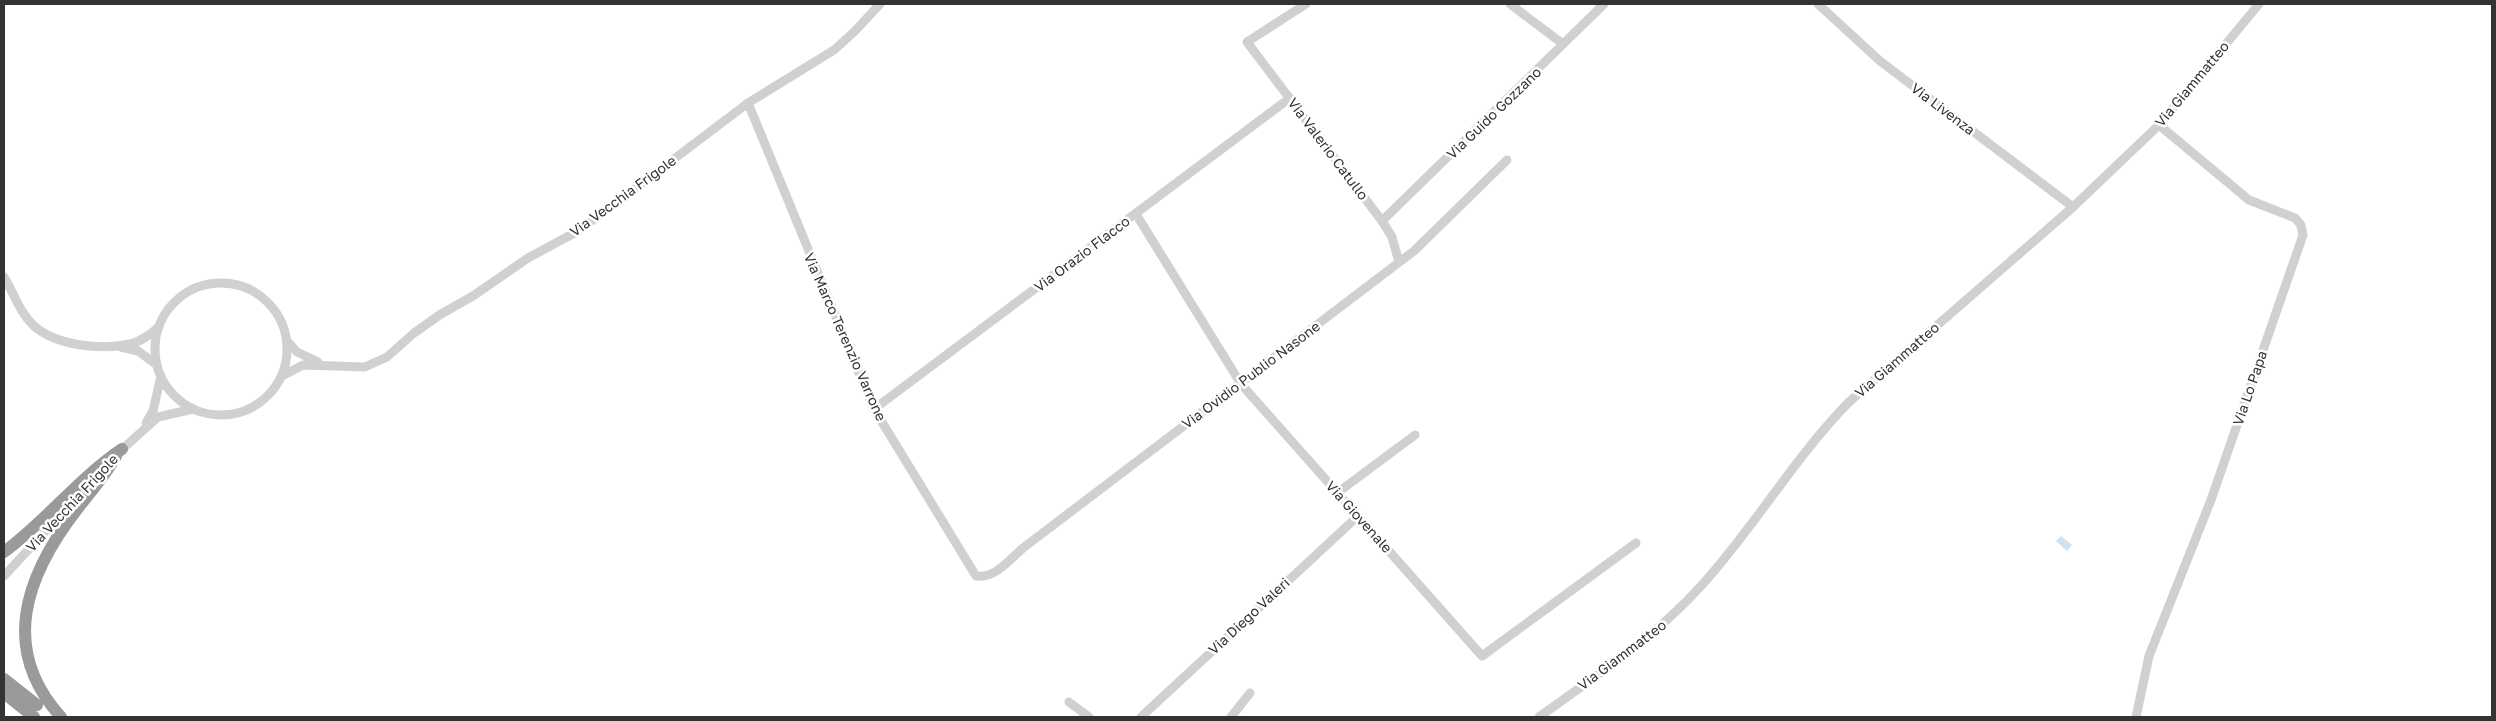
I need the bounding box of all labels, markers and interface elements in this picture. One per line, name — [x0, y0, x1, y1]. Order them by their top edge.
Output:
street label: Via Giammatteo — [2151, 38, 2232, 130]
street label: Via Guido Gozzano — [1443, 63, 1544, 162]
street label: Via Livenza — [1908, 79, 1979, 138]
street label: Via Valerio Catullo — [1285, 94, 1372, 203]
street label: Via Vecchia Frigole — [566, 151, 679, 240]
street label: Via Orazio Flacco — [1031, 212, 1133, 295]
street label: Via Marco Terenzio Varrone — [801, 250, 890, 423]
street label: Via Ovidio Publio Nasone — [1178, 317, 1323, 432]
street label: Via Giammatteo — [1851, 318, 1942, 401]
street label: Via Lo Papa — [2229, 348, 2270, 427]
street label: Via Vecchia Frigole — [22, 450, 121, 555]
street label: Via Giovenale — [1323, 477, 1396, 556]
street label: Via Diego Valeri — [1205, 574, 1293, 658]
street label: Via Giammatteo — [1574, 616, 1669, 693]

